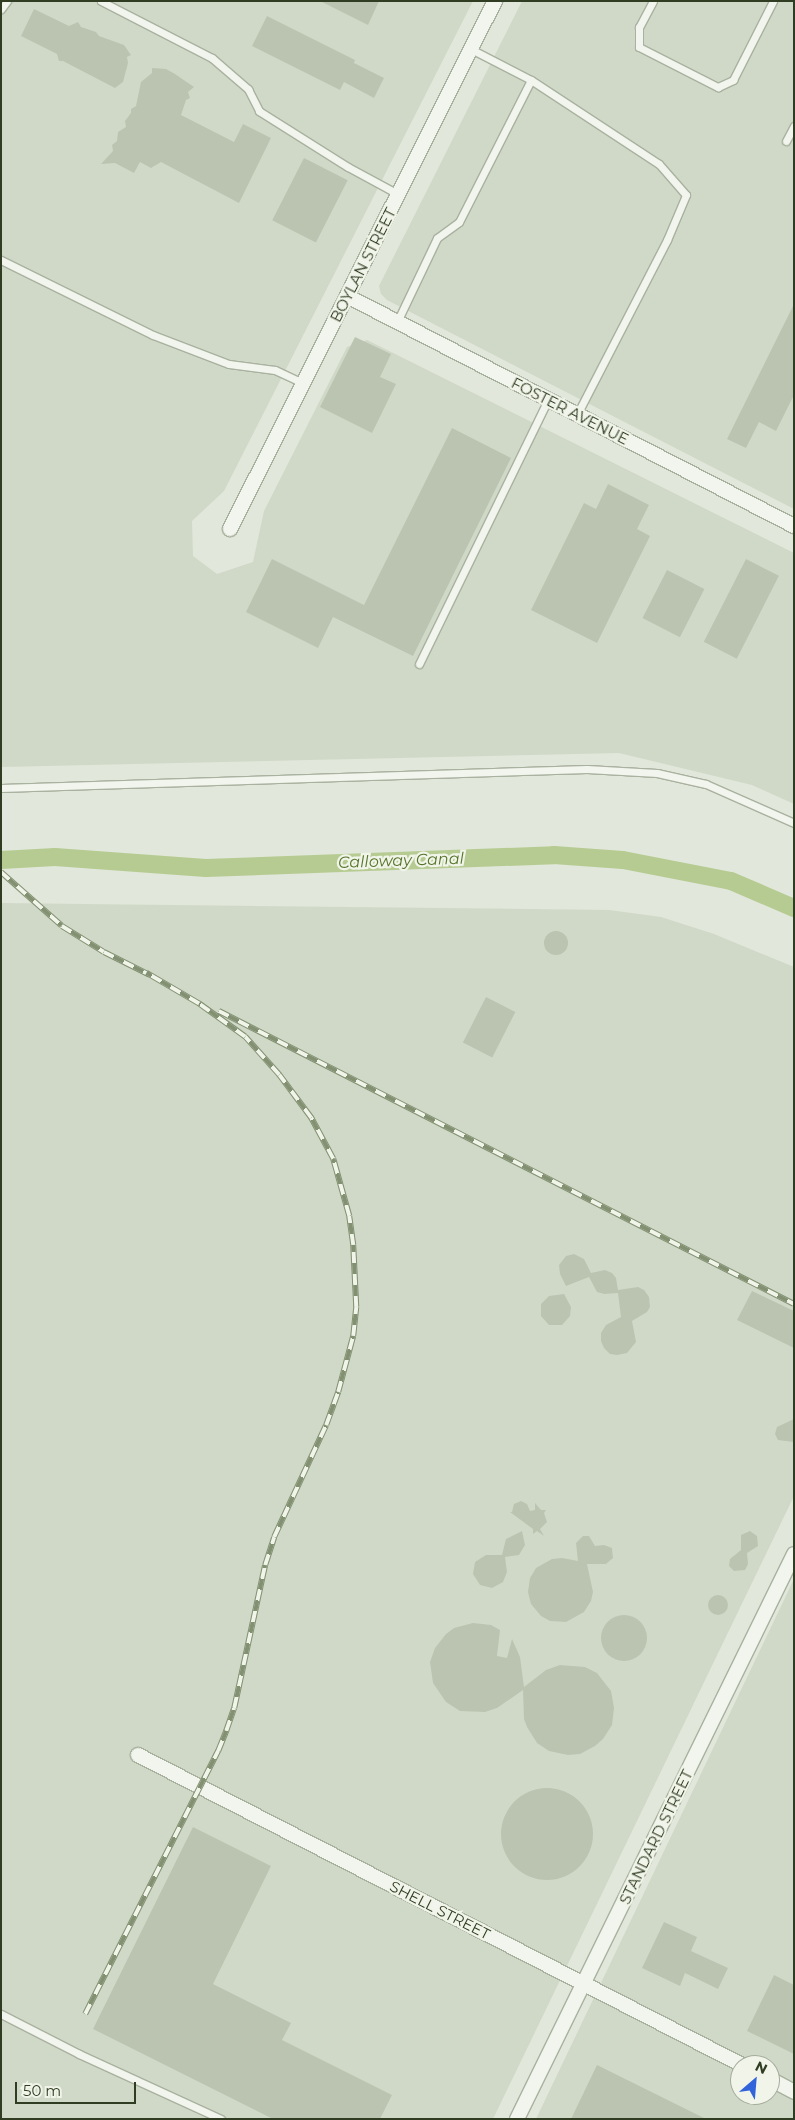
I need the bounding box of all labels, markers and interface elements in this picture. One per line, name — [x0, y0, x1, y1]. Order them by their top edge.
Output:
street label: BOYLAN STREET — [326, 205, 400, 325]
street label: FOSTER AVENUE — [508, 374, 632, 448]
water label: Calloway Canal — [338, 849, 464, 873]
street label: STANDARD STREET — [616, 1767, 696, 1907]
street label: SHELL STREET — [387, 1877, 493, 1943]
north arrow — [730, 2055, 780, 2105]
text: N — [752, 2057, 770, 2078]
scale bar — [18, 2072, 139, 2104]
text: 50 m — [23, 2081, 61, 2100]

